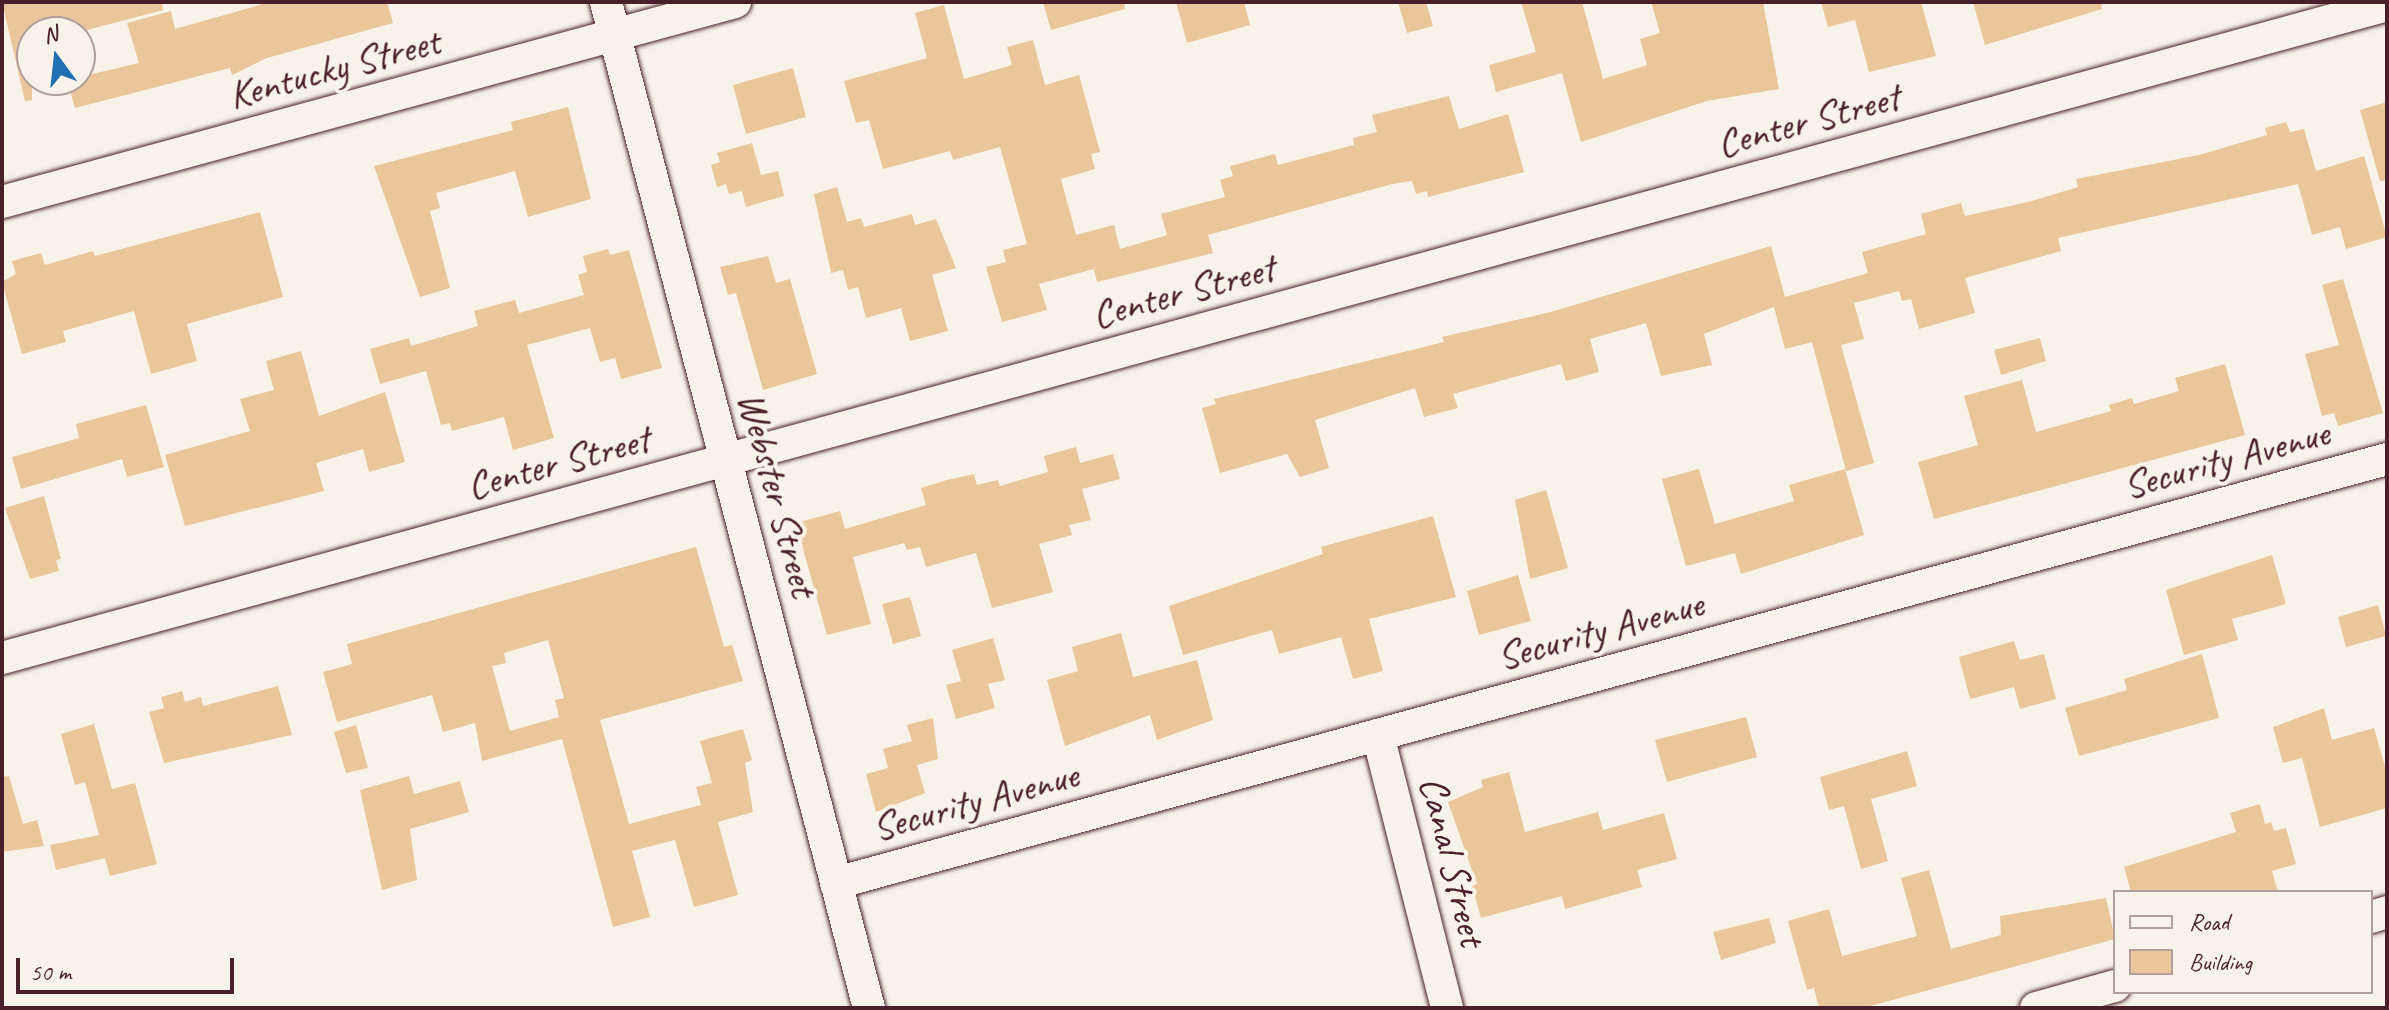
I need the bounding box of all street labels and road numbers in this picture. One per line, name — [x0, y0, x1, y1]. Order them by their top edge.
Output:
street label: Kentucky Street — [223, 17, 445, 119]
street label: Center Street — [1711, 73, 1905, 167]
street label: Center Street — [1086, 244, 1280, 338]
street label: Webster Street — [728, 386, 828, 602]
street label: Security Avenue — [2118, 409, 2334, 509]
street label: Center Street — [461, 415, 655, 509]
street label: Security Avenue — [1492, 580, 1708, 680]
street label: Security Avenue — [867, 751, 1083, 851]
street label: Canal Street — [1409, 771, 1497, 951]

